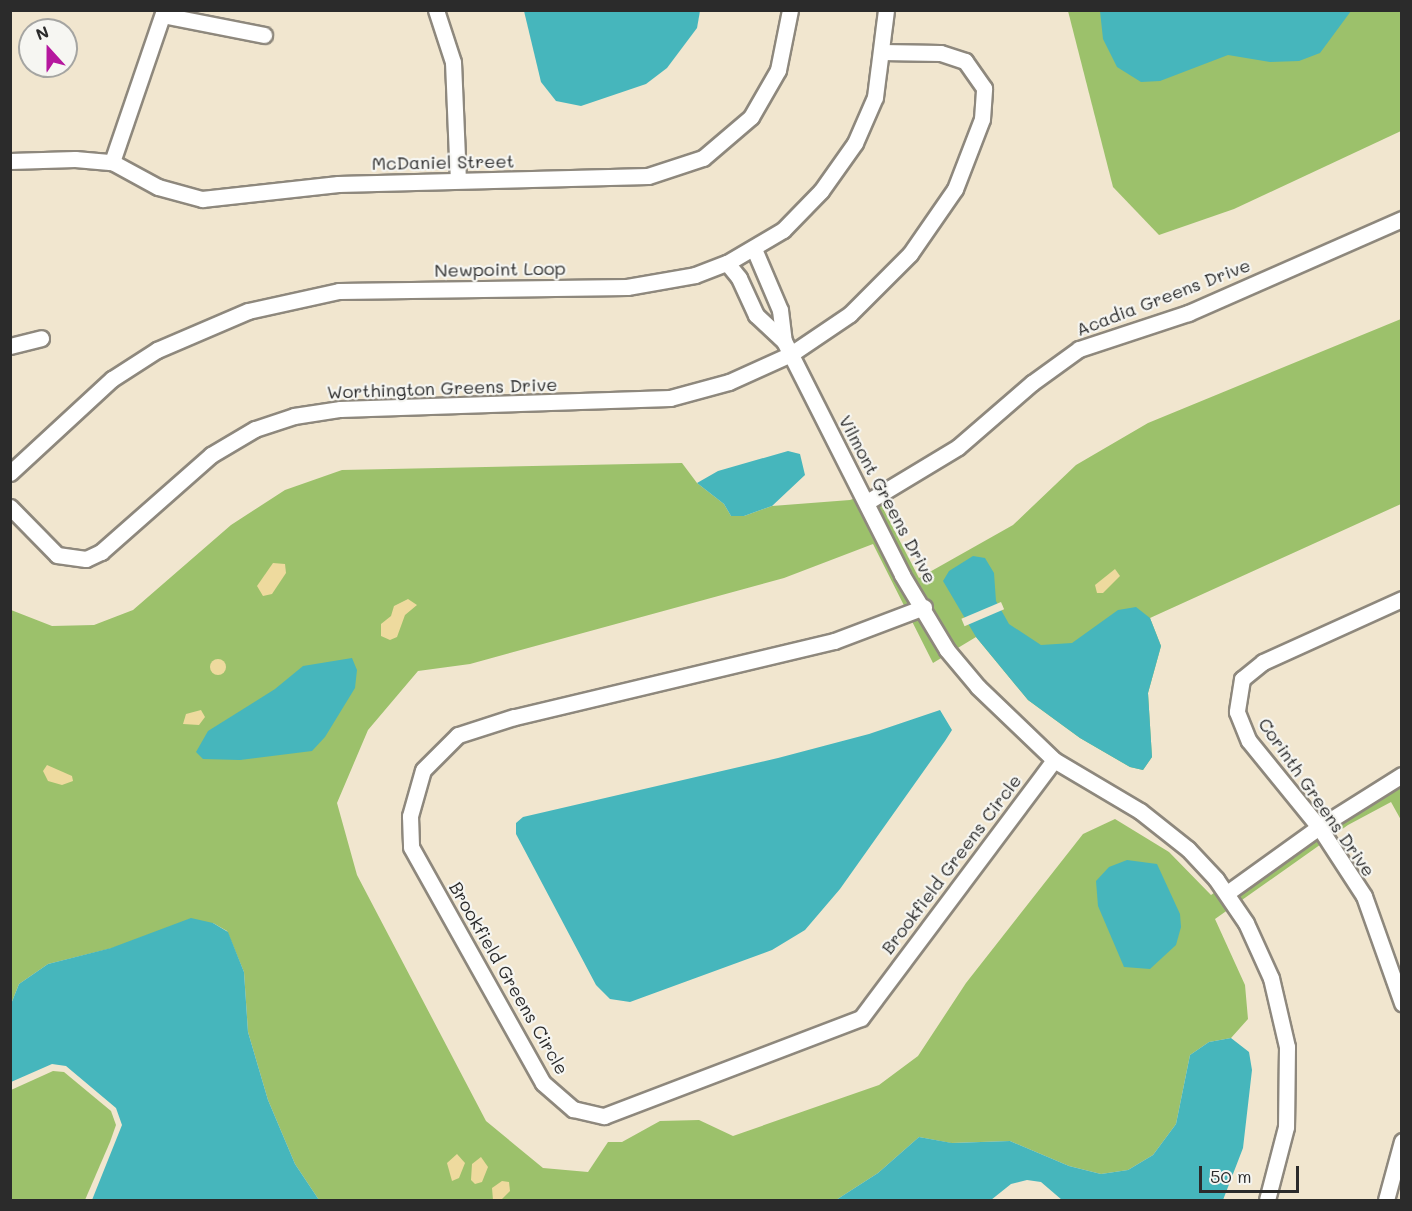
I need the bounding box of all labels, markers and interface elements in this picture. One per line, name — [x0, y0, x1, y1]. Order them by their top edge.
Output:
north arrow — [18, 18, 78, 78]
text: N — [33, 21, 52, 45]
street label: McDaniel Street — [371, 150, 515, 174]
street label: Acadia Greens Drive — [1073, 254, 1253, 340]
street label: Newpoint Loop — [434, 257, 566, 281]
street label: Worthington Greens Drive — [326, 373, 558, 403]
street label: Vilmont Greens Drive — [835, 411, 941, 587]
street label: Corinth Greens Drive — [1254, 714, 1380, 880]
street label: Brookfield Greens Circle — [876, 770, 1026, 958]
street label: Brookfield Greens Circle — [445, 878, 573, 1078]
scale bar — [1202, 1154, 1302, 1192]
text: 50 m — [1210, 1164, 1252, 1188]

